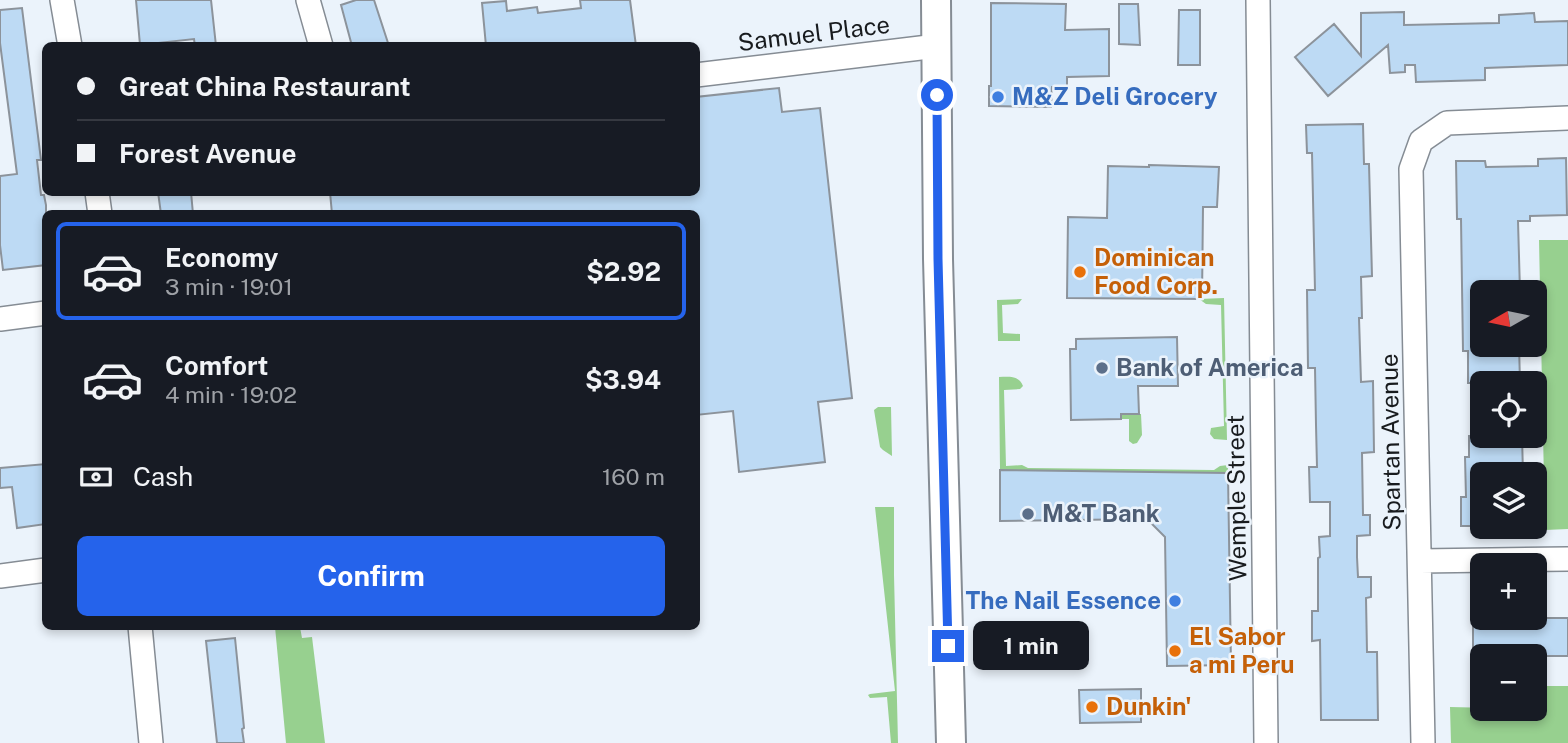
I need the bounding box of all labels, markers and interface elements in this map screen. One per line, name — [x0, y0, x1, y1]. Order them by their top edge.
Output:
street label: Samuel Place — [736, 10, 891, 56]
text: Great China Restaurant — [119, 71, 410, 102]
route start — [921, 79, 953, 111]
place label: M&Z Deli Grocery — [1012, 82, 1218, 110]
marker: M&Z Deli Grocery — [990, 89, 1006, 105]
text: Forest Avenue — [119, 138, 296, 169]
icon: car — [81, 240, 144, 303]
text: Economy — [165, 242, 278, 273]
place label: Dominican Food Corp. — [1094, 243, 1218, 299]
text: $2.92 — [586, 256, 661, 287]
marker: Dominican Food Corp. — [1072, 264, 1088, 280]
text: 3 min · 19:01 — [165, 273, 293, 300]
north arrow — [1470, 280, 1547, 357]
map controls — [1470, 280, 1547, 721]
icon: car — [81, 348, 144, 411]
text: Comfort — [165, 350, 268, 381]
place label: Bank of America — [1116, 353, 1304, 381]
street label: Spartan Avenue — [1374, 353, 1406, 531]
marker: Bank of America — [1094, 360, 1110, 376]
text: $3.94 — [585, 364, 661, 395]
button: locate — [1470, 371, 1547, 448]
text: 4 min · 19:02 — [165, 381, 297, 408]
street label: Wemple Street — [1221, 415, 1251, 581]
icon: cash — [77, 458, 115, 496]
text: Cash — [133, 461, 193, 492]
button: layers — [1470, 462, 1547, 539]
text: 160 m — [602, 463, 665, 490]
place label: M&T Bank — [1042, 499, 1160, 527]
marker: M&T Bank — [1020, 506, 1036, 522]
button: Confirm — [77, 536, 665, 616]
button: + — [1470, 553, 1547, 630]
place label: The Nail Essence — [965, 586, 1161, 614]
marker: The Nail Essence — [1167, 593, 1183, 609]
callout: 1 min — [972, 622, 1088, 670]
place label: El Sabor a mi Peru — [1189, 622, 1295, 678]
route end — [932, 630, 964, 662]
text: 1 min — [1003, 632, 1059, 659]
marker: El Sabor a mi Peru — [1167, 643, 1183, 659]
button: − — [1470, 644, 1547, 721]
place label: Dunkin' — [1106, 692, 1192, 720]
marker: Dunkin' — [1084, 699, 1100, 715]

